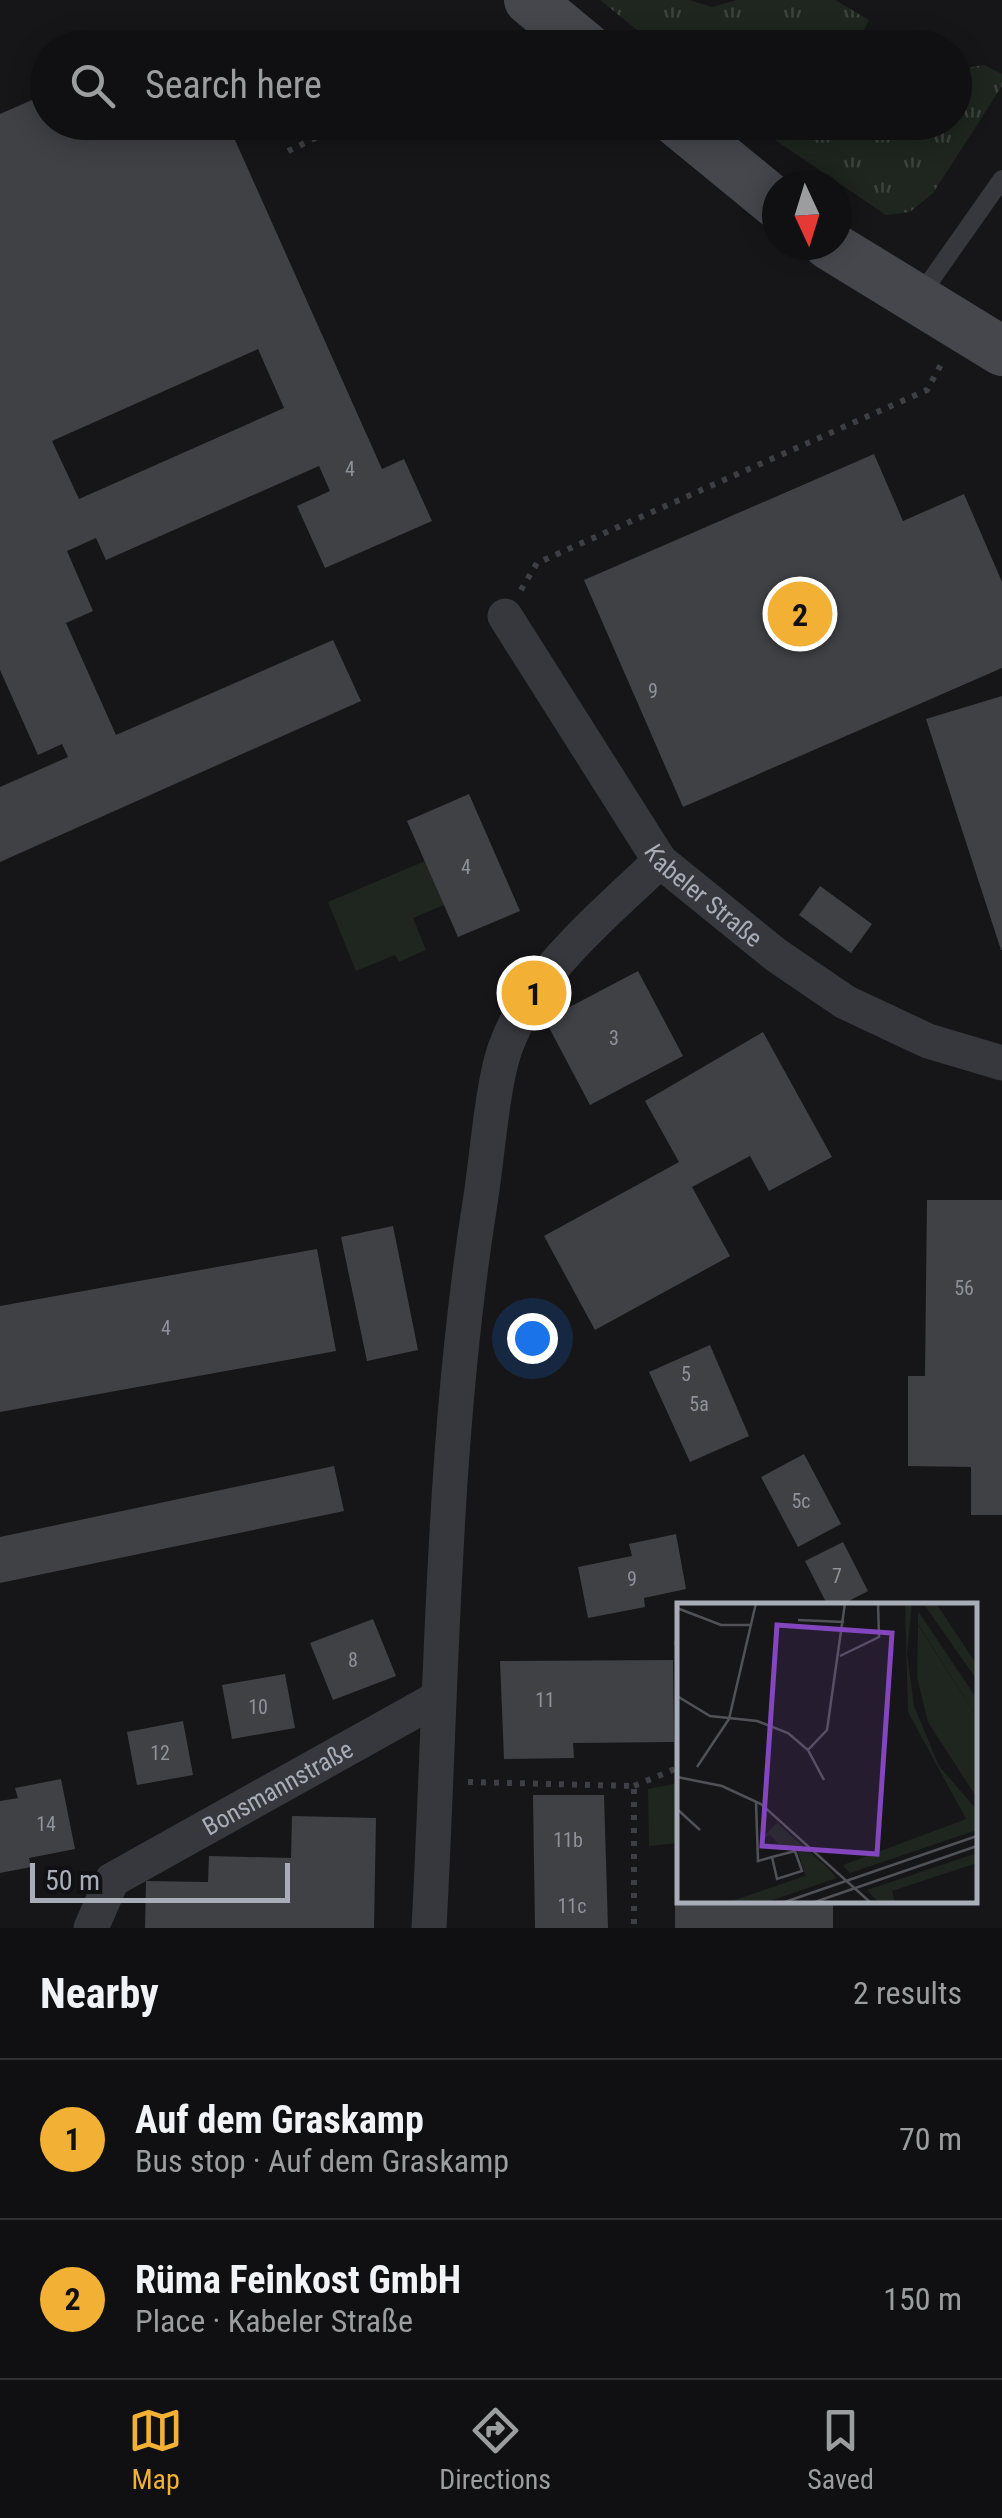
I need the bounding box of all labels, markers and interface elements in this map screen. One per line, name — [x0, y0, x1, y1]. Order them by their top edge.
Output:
search box — [30, 30, 972, 140]
icon: search — [65, 58, 120, 113]
text: Search here — [145, 63, 322, 107]
north arrow — [762, 170, 852, 260]
house number: 4 — [345, 457, 355, 481]
pin: 2 — [768, 576, 832, 652]
house number: 9 — [648, 679, 658, 703]
street label: Kabeler Straße — [638, 839, 768, 953]
house number: 4 — [461, 855, 471, 879]
pin: 1 — [502, 956, 566, 1030]
house number: 3 — [609, 1026, 619, 1050]
house number: 56 — [954, 1276, 974, 1300]
your location — [507, 1313, 558, 1364]
house number: 4 — [161, 1316, 171, 1340]
house number: 5 — [681, 1362, 691, 1386]
house number: 5a — [689, 1392, 709, 1416]
house number: 5c — [791, 1489, 811, 1513]
house number: 7 — [832, 1564, 842, 1588]
house number: 9 — [627, 1567, 637, 1591]
inset map — [677, 1603, 977, 1903]
house number: 8 — [348, 1648, 358, 1672]
house number: 11 — [535, 1688, 555, 1712]
house number: 10 — [248, 1695, 268, 1719]
street label: Bonsmannstraße — [197, 1734, 358, 1841]
house number: 12 — [150, 1741, 170, 1765]
house number: 14 — [36, 1812, 56, 1836]
house number: 11b — [553, 1828, 583, 1852]
scale bar — [30, 1858, 290, 1902]
text: 50 m — [45, 1864, 100, 1897]
house number: 11c — [558, 1894, 586, 1918]
text: Nearby — [40, 1969, 159, 2018]
text: 2 results — [853, 1974, 962, 2012]
text: Auf dem Graskamp — [135, 2098, 424, 2142]
text: 1 — [64, 2120, 81, 2158]
text: 70 m — [899, 2120, 962, 2158]
text: Bus stop · Auf dem Graskamp — [135, 2142, 509, 2180]
text: Rüma Feinkost GmbH — [135, 2258, 461, 2302]
text: 2 — [64, 2280, 81, 2318]
text: 150 m — [883, 2280, 962, 2318]
text: Place · Kabeler Straße — [135, 2302, 413, 2340]
tab: Map — [128, 2403, 183, 2496]
tab: Directions — [439, 2403, 551, 2496]
tab: Saved — [807, 2403, 874, 2496]

